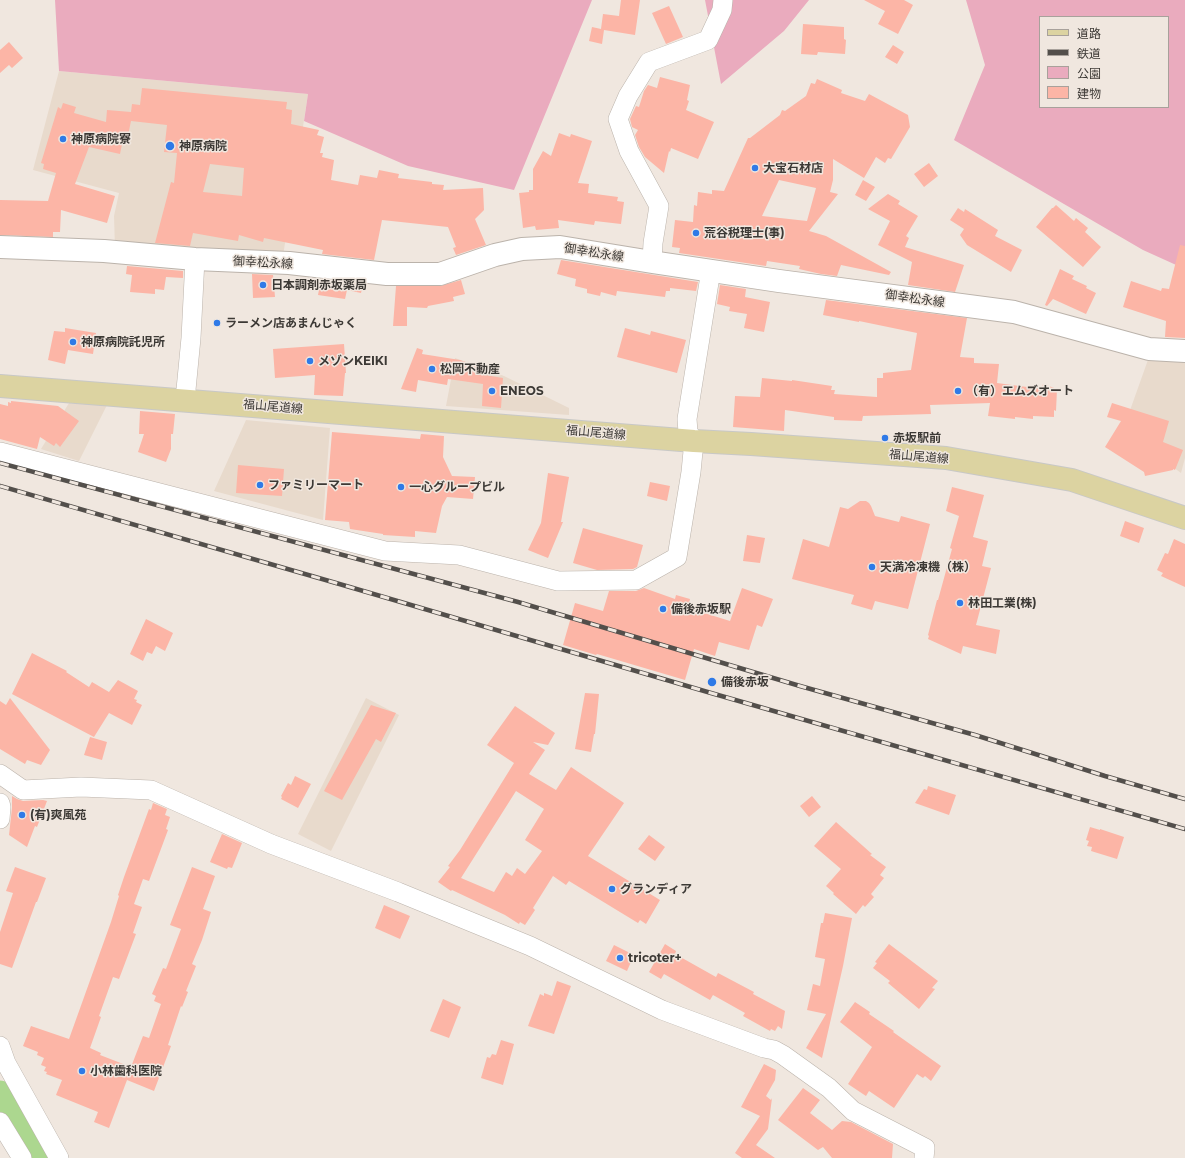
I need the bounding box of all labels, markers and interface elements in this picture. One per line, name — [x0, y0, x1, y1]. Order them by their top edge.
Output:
legend — [1039, 16, 1169, 108]
text: 道路 — [1077, 26, 1101, 41]
text: 鉄道 — [1077, 46, 1101, 61]
text: 公園 — [1077, 66, 1101, 81]
text: 建物 — [1077, 86, 1101, 101]
place label: 神原病院寮 — [71, 132, 131, 146]
marker: 神原病院寮 — [58, 134, 68, 144]
place label: 神原病院 — [179, 139, 227, 153]
marker: 神原病院 — [164, 140, 176, 152]
place label: 大宝石材店 — [763, 161, 823, 175]
marker: 大宝石材店 — [750, 163, 760, 173]
place label: 荒谷税理士(事) — [704, 226, 785, 240]
marker: 荒谷税理士(事) — [691, 228, 701, 238]
street label: 御幸松永線 — [563, 241, 625, 265]
street label: 御幸松永線 — [233, 254, 293, 272]
place label: 日本調剤赤坂薬局 — [271, 278, 367, 292]
marker: 日本調剤赤坂薬局 — [258, 280, 268, 290]
street label: 御幸松永線 — [884, 288, 946, 310]
place label: ラーメン店あまんじゃく — [225, 316, 357, 330]
marker: ラーメン店あまんじゃく — [212, 318, 222, 328]
place label: 神原病院託児所 — [81, 335, 165, 349]
marker: 神原病院託児所 — [68, 337, 78, 347]
place label: メゾンKEIKI — [318, 354, 388, 368]
marker: メゾンKEIKI — [305, 356, 315, 366]
place label: 松岡不動産 — [440, 362, 500, 376]
marker: 松岡不動産 — [427, 364, 437, 374]
place label: ENEOS — [500, 384, 544, 398]
place label: （有）エムズオート — [966, 384, 1074, 398]
marker: ENEOS — [487, 386, 497, 396]
marker: （有）エムズオート — [953, 386, 963, 396]
street label: 福山尾道線 — [242, 397, 304, 417]
street label: 福山尾道線 — [565, 423, 627, 443]
place label: 赤坂駅前 — [893, 431, 941, 445]
marker: 赤坂駅前 — [880, 433, 890, 443]
street label: 福山尾道線 — [888, 447, 950, 467]
place label: ファミリーマート — [268, 478, 364, 492]
marker: ファミリーマート — [255, 480, 265, 490]
place label: 一心グループビル — [409, 480, 505, 494]
marker: 一心グループビル — [396, 482, 406, 492]
place label: 天満冷凍機（株） — [880, 560, 976, 574]
marker: 天満冷凍機（株） — [867, 562, 877, 572]
place label: 林田工業(株) — [968, 596, 1037, 610]
marker: 林田工業(株) — [955, 598, 965, 608]
place label: 備後赤坂駅 — [671, 602, 731, 616]
marker: 備後赤坂駅 — [658, 604, 668, 614]
place label: 備後赤坂 — [721, 675, 769, 689]
marker: 備後赤坂 — [706, 676, 718, 688]
place label: (有)爽風苑 — [30, 808, 87, 822]
marker: (有)爽風苑 — [17, 810, 27, 820]
place label: グランディア — [620, 882, 692, 896]
marker: グランディア — [607, 884, 617, 894]
place label: tricoter+ — [628, 951, 682, 965]
marker: tricoter+ — [615, 953, 625, 963]
place label: 小林歯科医院 — [90, 1064, 162, 1078]
marker: 小林歯科医院 — [77, 1066, 87, 1076]

